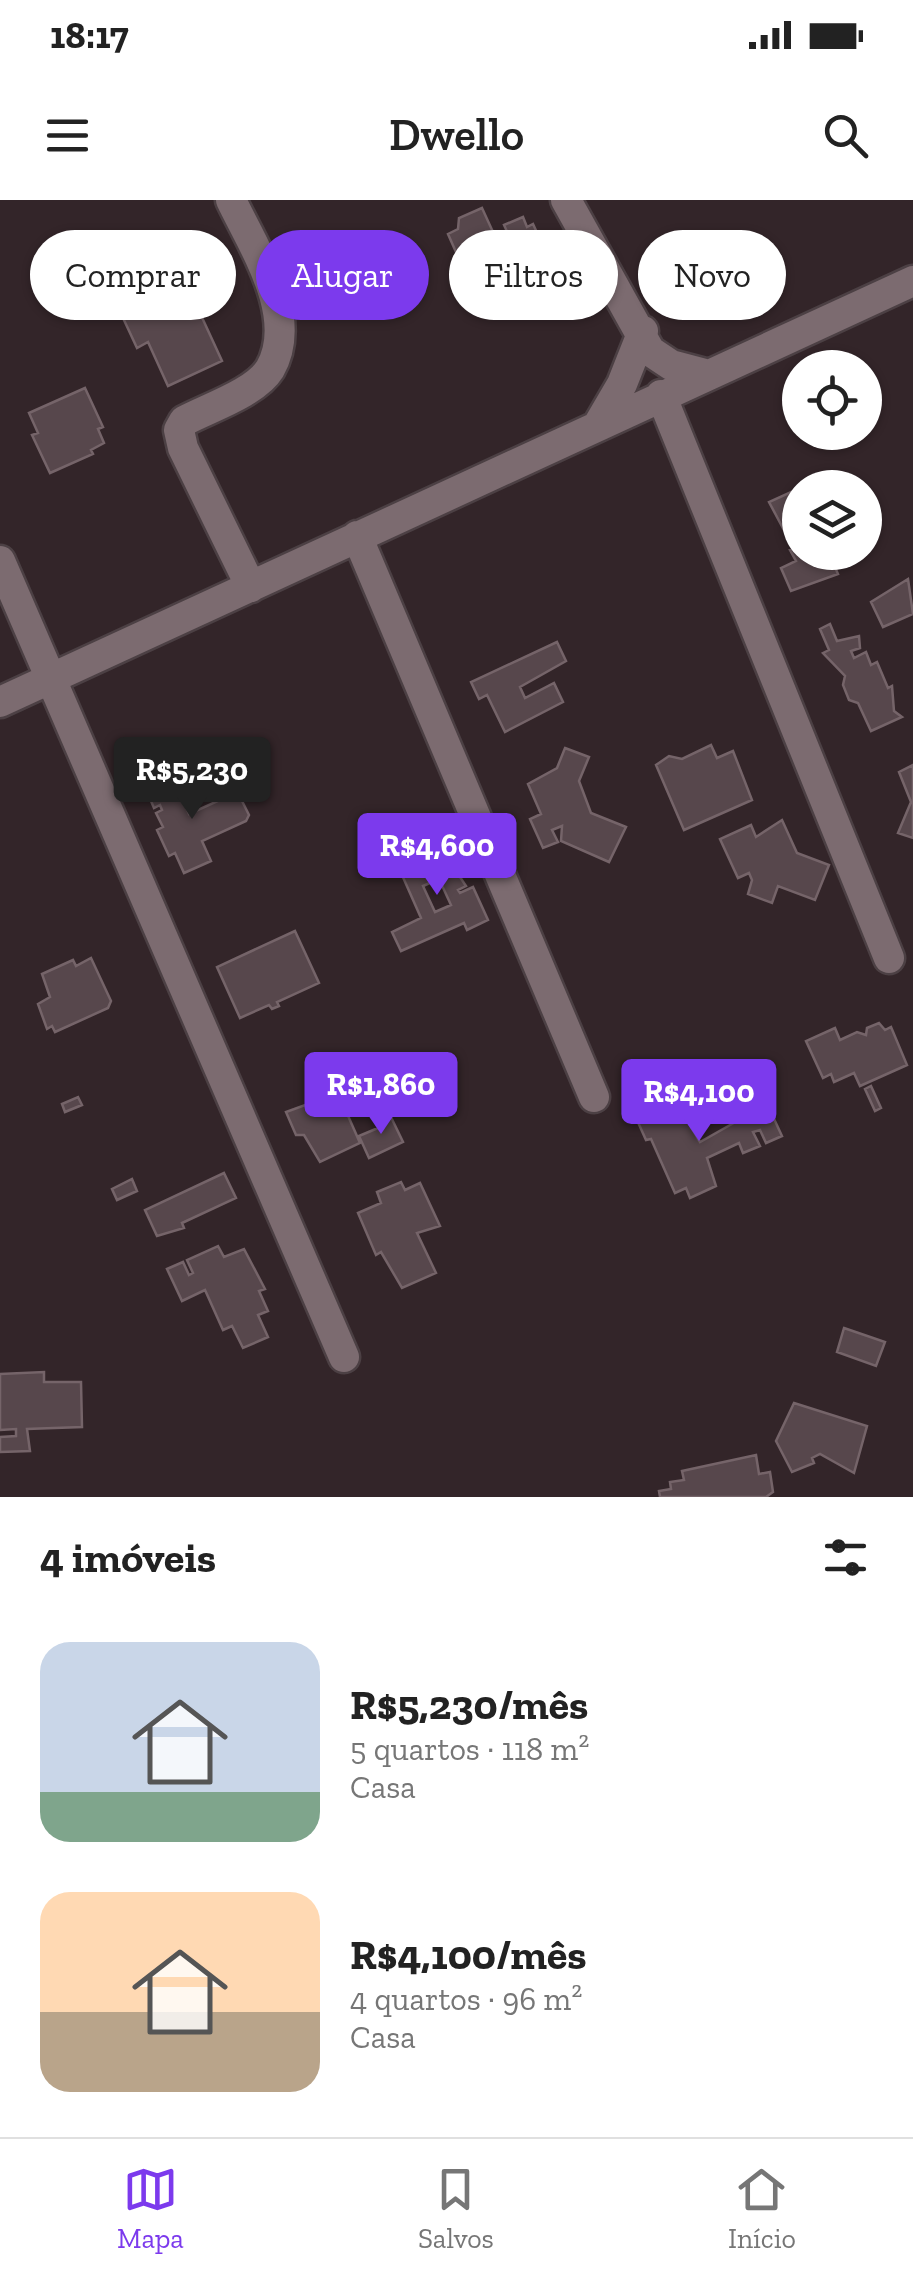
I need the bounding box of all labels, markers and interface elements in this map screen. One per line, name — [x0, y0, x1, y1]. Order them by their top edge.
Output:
text: 18:17 — [50, 12, 129, 58]
icon: menu — [40, 108, 95, 163]
text: Dwello — [389, 108, 524, 162]
icon: search — [818, 108, 873, 163]
chip: Comprar — [30, 230, 236, 320]
chip: Alugar — [256, 230, 429, 320]
chip: Filtros — [449, 230, 618, 320]
chip: Novo — [638, 230, 786, 320]
map controls — [782, 350, 882, 570]
button: locate — [782, 350, 882, 450]
button: layers — [782, 470, 882, 570]
pin: R$5,230 — [100, 737, 284, 822]
text: R$5,230 — [136, 750, 248, 788]
pin: R$4,600 — [345, 813, 529, 898]
text: R$4,600 — [379, 826, 495, 864]
pin: R$1,860 — [289, 1052, 473, 1137]
pin: R$4,100 — [607, 1059, 791, 1144]
text: R$1,860 — [327, 1065, 436, 1103]
text: R$4,100 — [643, 1072, 755, 1110]
icon: filters — [818, 1530, 873, 1585]
text: 4 imóveis — [40, 1532, 216, 1583]
text: R$5,230/mês — [350, 1679, 588, 1730]
icon: home — [120, 1682, 240, 1802]
text: 5 quartos · 118 m² — [350, 1730, 589, 1768]
text: Casa — [350, 1768, 416, 1806]
text: R$4,100/mês — [350, 1929, 587, 1980]
icon: home — [120, 1932, 240, 2052]
text: 4 quartos · 96 m² — [350, 1980, 582, 2018]
text: Casa — [350, 2018, 416, 2056]
tab: Mapa — [117, 2162, 184, 2255]
tab: Salvos — [418, 2162, 494, 2255]
tab: Início — [728, 2162, 796, 2255]

